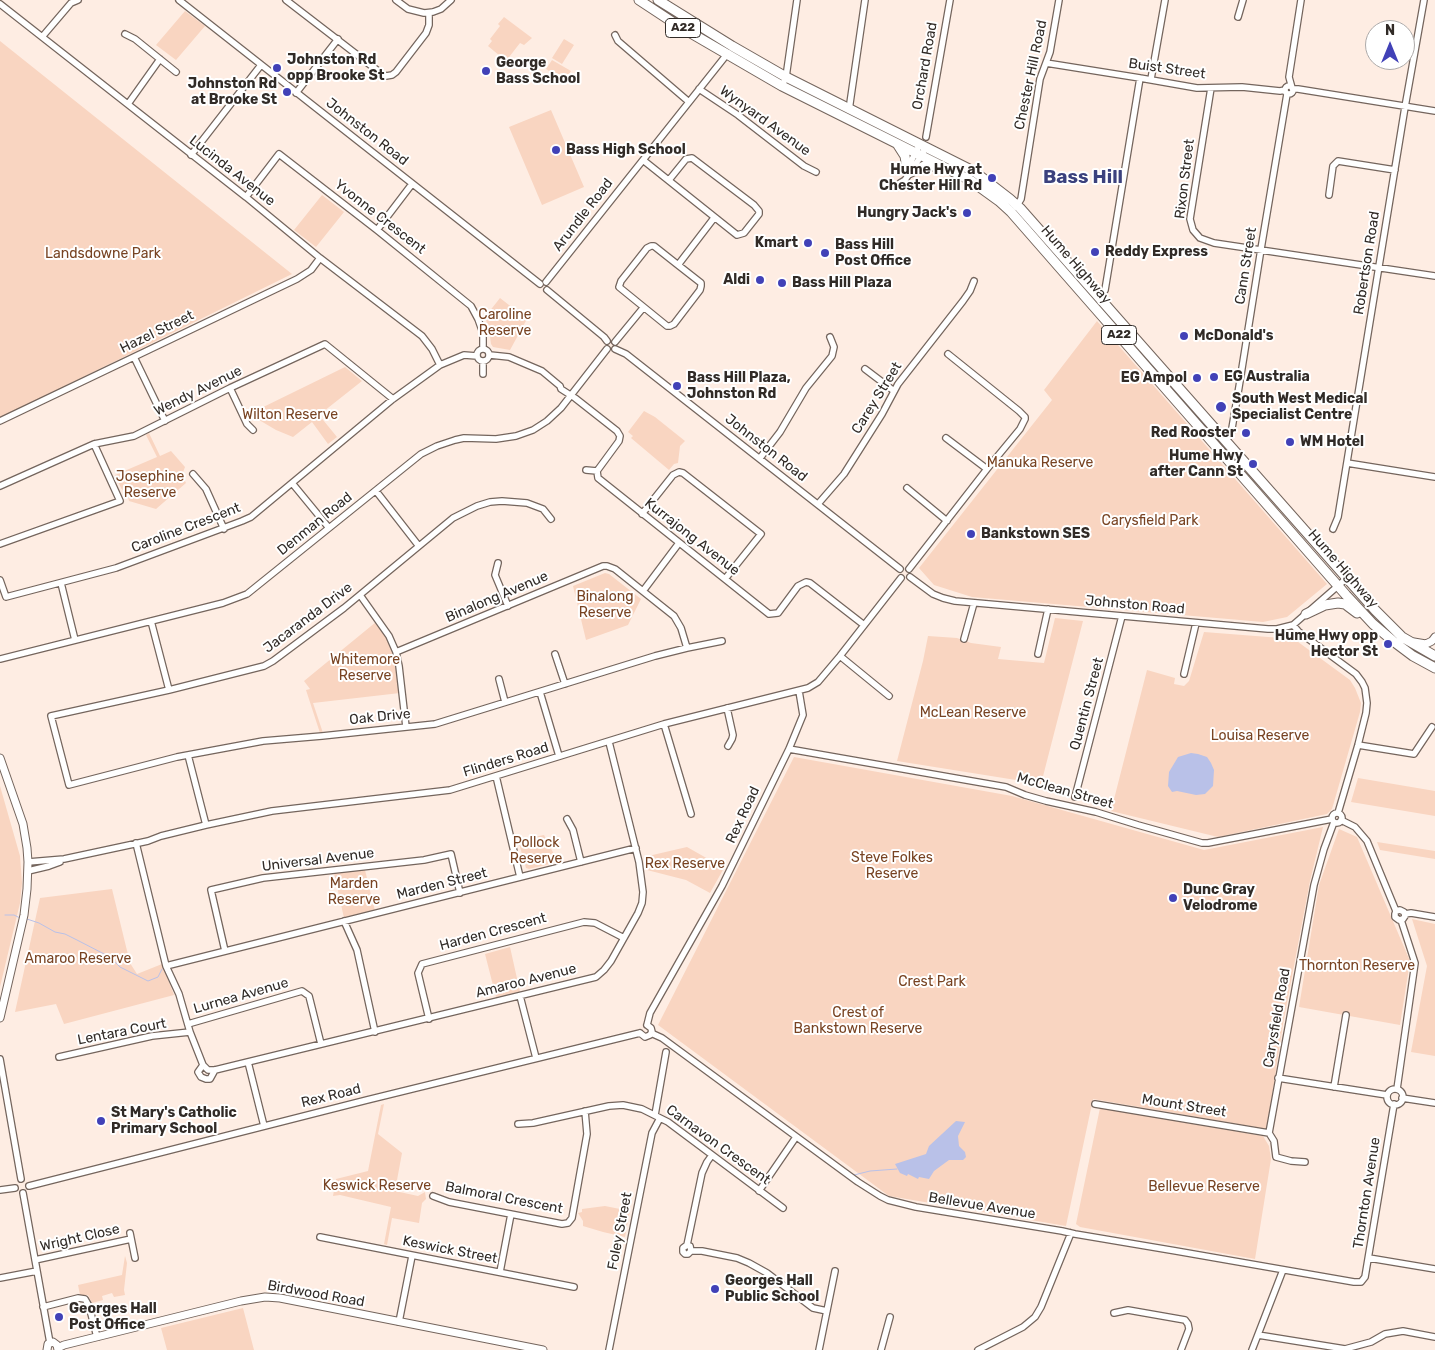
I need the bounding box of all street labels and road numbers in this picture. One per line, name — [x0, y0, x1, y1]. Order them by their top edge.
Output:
road number: A22 — [666, 18, 700, 38]
street label: Chester Hill Road — [1011, 19, 1051, 131]
street label: Orchard Road — [909, 21, 941, 111]
street label: Buist Street — [1127, 55, 1207, 83]
street label: Wynyard Avenue — [716, 82, 814, 160]
street label: Johnston Road — [323, 95, 411, 169]
street label: Lucinda Avenue — [186, 132, 278, 210]
street label: Rixon Street — [1172, 138, 1198, 220]
street label: Arundle Road — [549, 175, 617, 255]
street label: Yvonne Crescent — [331, 176, 429, 258]
street label: Robertson Road — [1351, 210, 1383, 316]
street label: Hume Highway — [1037, 222, 1115, 308]
street label: Cann Street — [1232, 226, 1260, 306]
street label: Hazel Street — [117, 307, 197, 357]
road number: A22 — [1102, 326, 1136, 344]
street label: Carey Street — [848, 359, 906, 437]
street label: Wendy Avenue — [151, 362, 245, 420]
street label: Johnston Road — [722, 411, 810, 485]
street label: Denman Road — [274, 489, 356, 559]
street label: Kurrajong Avenue — [641, 495, 743, 579]
street label: Caroline Crescent — [129, 499, 243, 557]
street label: Hume Highway — [1304, 526, 1382, 612]
street label: Binalong Avenue — [443, 568, 551, 626]
street label: Jacaranda Drive — [260, 579, 356, 657]
street label: Johnston Road — [1085, 592, 1185, 618]
street label: Quentin Street — [1067, 656, 1107, 752]
street label: Oak Drive — [349, 705, 411, 729]
street label: Flinders Road — [461, 739, 551, 781]
street label: McClean Street — [1015, 769, 1115, 813]
street label: Rex Road — [723, 784, 763, 846]
street label: Universal Avenue — [261, 845, 375, 875]
street label: Marden Street — [395, 865, 489, 903]
street label: Harden Crescent — [438, 910, 548, 954]
street label: Amaroo Avenue — [474, 960, 578, 1002]
street label: Carysfield Road — [1260, 967, 1294, 1069]
street label: Lurnea Avenue — [192, 974, 290, 1018]
street label: Lentara Court — [76, 1015, 168, 1049]
street label: Rex Road — [299, 1080, 363, 1112]
street label: Mount Street — [1141, 1091, 1227, 1121]
street label: Carnavon Crescent — [663, 1102, 773, 1188]
street label: Thornton Avenue — [1350, 1136, 1384, 1250]
street label: Balmoral Crescent — [444, 1178, 564, 1218]
street label: Bellevue Avenue — [927, 1189, 1037, 1223]
street label: Foley Street — [604, 1191, 636, 1271]
street label: Wright Close — [39, 1221, 121, 1255]
street label: Keswick Street — [401, 1233, 499, 1267]
street label: Birdwood Road — [266, 1277, 366, 1311]

